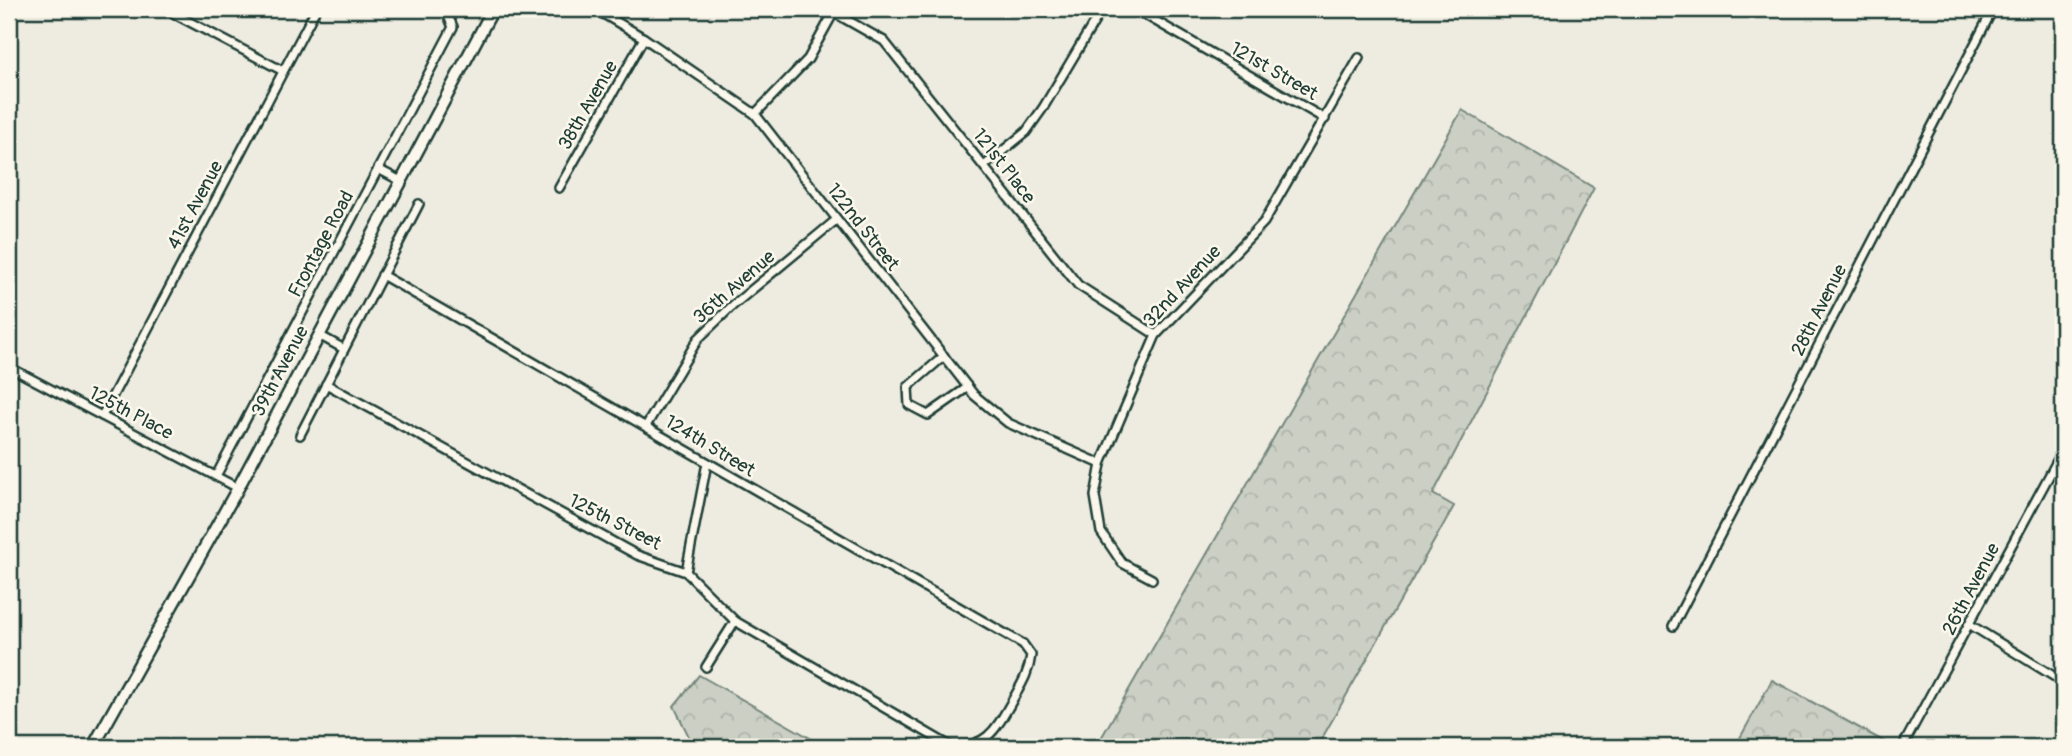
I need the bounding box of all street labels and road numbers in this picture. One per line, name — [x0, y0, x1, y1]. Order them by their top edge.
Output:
street label: 121st Street — [1226, 36, 1322, 106]
street label: 38th Avenue — [553, 55, 624, 154]
street label: 121st Place — [967, 124, 1041, 209]
street label: 41st Avenue — [162, 156, 229, 254]
street label: 122nd Street — [821, 178, 905, 276]
street label: Frontage Road — [283, 187, 359, 301]
street label: 32nd Avenue — [1138, 239, 1227, 332]
street label: 36th Avenue — [688, 244, 780, 329]
street label: 28th Avenue — [1786, 260, 1853, 360]
street label: 39th Avenue — [246, 321, 314, 421]
street label: 125th Place — [85, 381, 178, 445]
street label: 124th Street — [660, 410, 760, 483]
street label: 125th Street — [565, 488, 666, 556]
street label: 26th Avenue — [1937, 538, 2006, 639]

